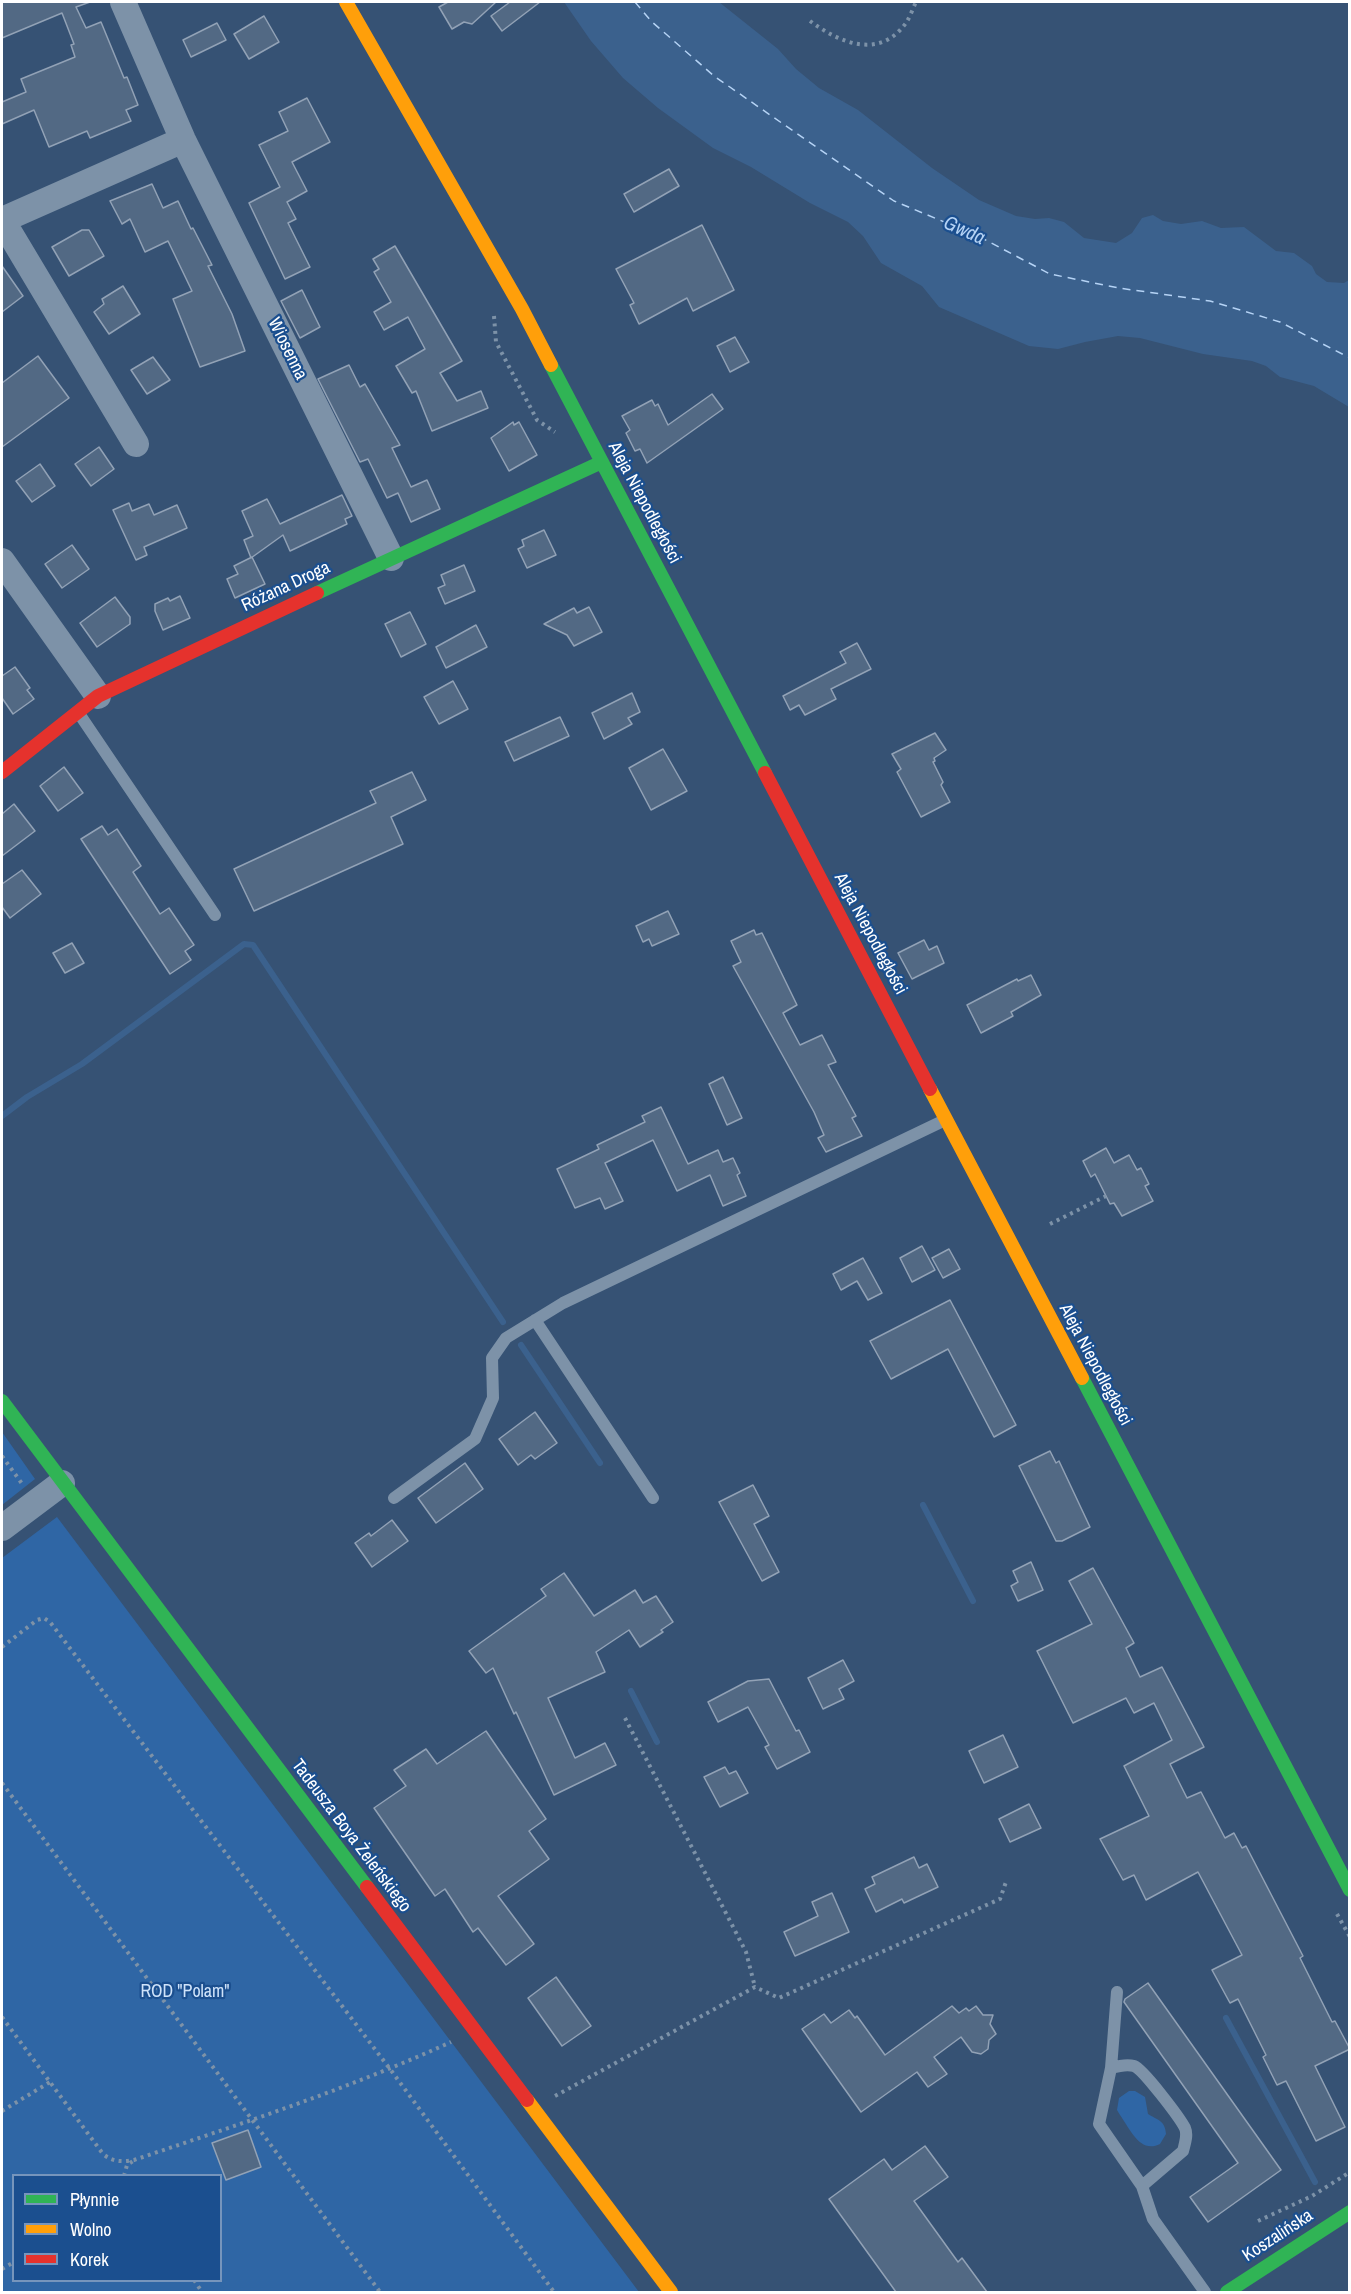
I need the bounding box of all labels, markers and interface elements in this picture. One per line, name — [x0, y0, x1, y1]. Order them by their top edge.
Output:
water label: Gwda — [940, 211, 988, 251]
street label: Wiosenna — [263, 314, 311, 384]
street label: Aleja Niepodległości — [603, 439, 685, 567]
street label: Różana Droga — [238, 557, 334, 617]
street label: Aleja Niepodległości — [829, 870, 911, 998]
street label: Aleja Niepodległości — [1054, 1301, 1136, 1429]
street label: Tadeusza Boya Żeleńskiego — [286, 1755, 416, 1917]
park label: ROD "Polam" — [140, 1981, 230, 2003]
legend — [12, 2174, 222, 2282]
text: Płynnie — [70, 2187, 119, 2212]
street label: Koszalińska — [1239, 2205, 1317, 2267]
text: Wolno — [70, 2217, 112, 2242]
text: Korek — [70, 2247, 109, 2272]

